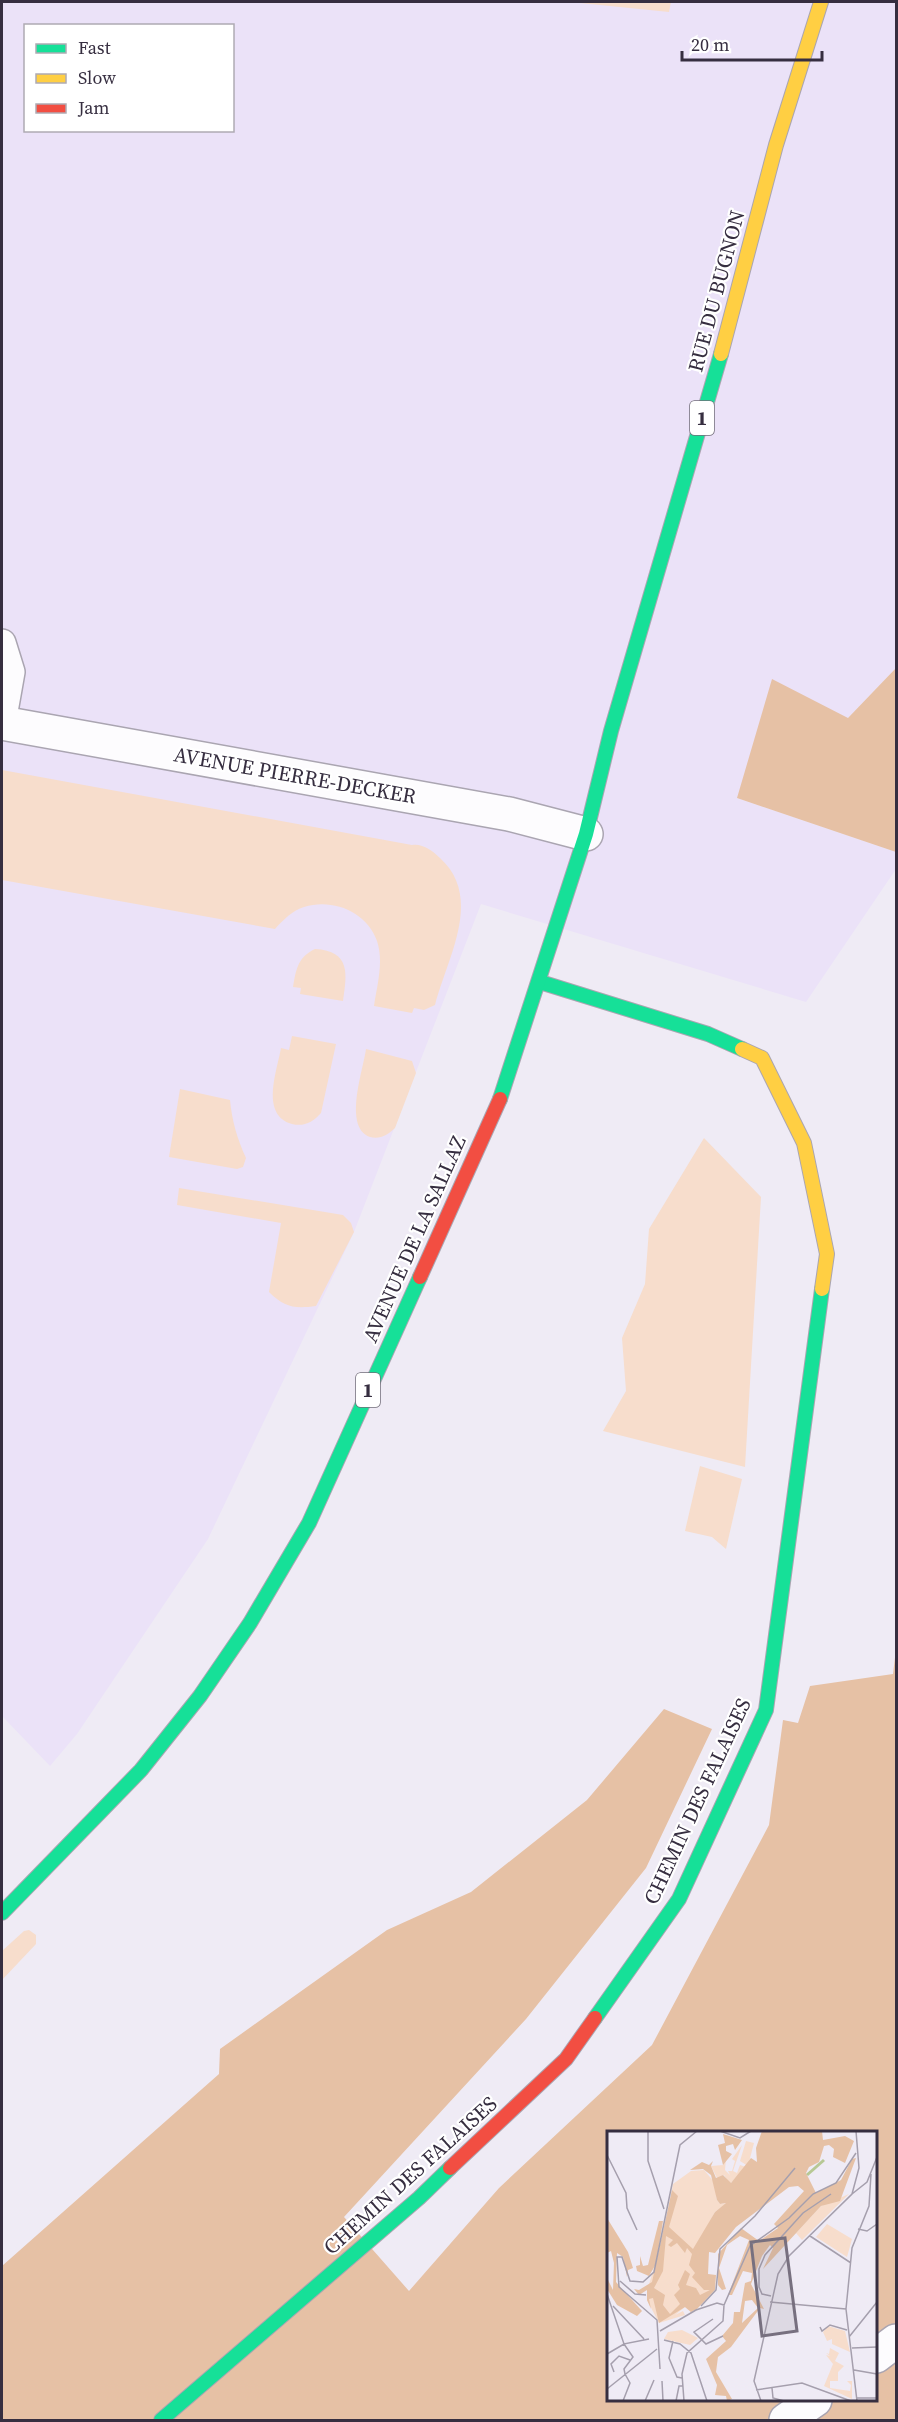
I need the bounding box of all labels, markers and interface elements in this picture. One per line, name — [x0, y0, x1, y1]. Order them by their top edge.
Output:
legend — [24, 24, 234, 132]
scale bar — [682, 24, 822, 62]
text: 20 m — [691, 32, 729, 57]
text: Fast — [78, 35, 111, 60]
text: Slow — [78, 65, 116, 90]
text: Jam — [77, 95, 110, 120]
street label: RUE DU BUGNON — [680, 207, 752, 375]
road number: 1 — [690, 401, 714, 435]
street label: AVENUE PIERRE-DECKER — [172, 739, 419, 811]
street label: AVENUE DE LA SALLAZ — [355, 1131, 473, 1347]
road number: 1 — [356, 1373, 380, 1407]
street label: CHEMIN DES FALAISES — [636, 1693, 758, 1909]
street label: CHEMIN DES FALAISES — [317, 2089, 503, 2261]
inset map — [607, 2131, 877, 2401]

